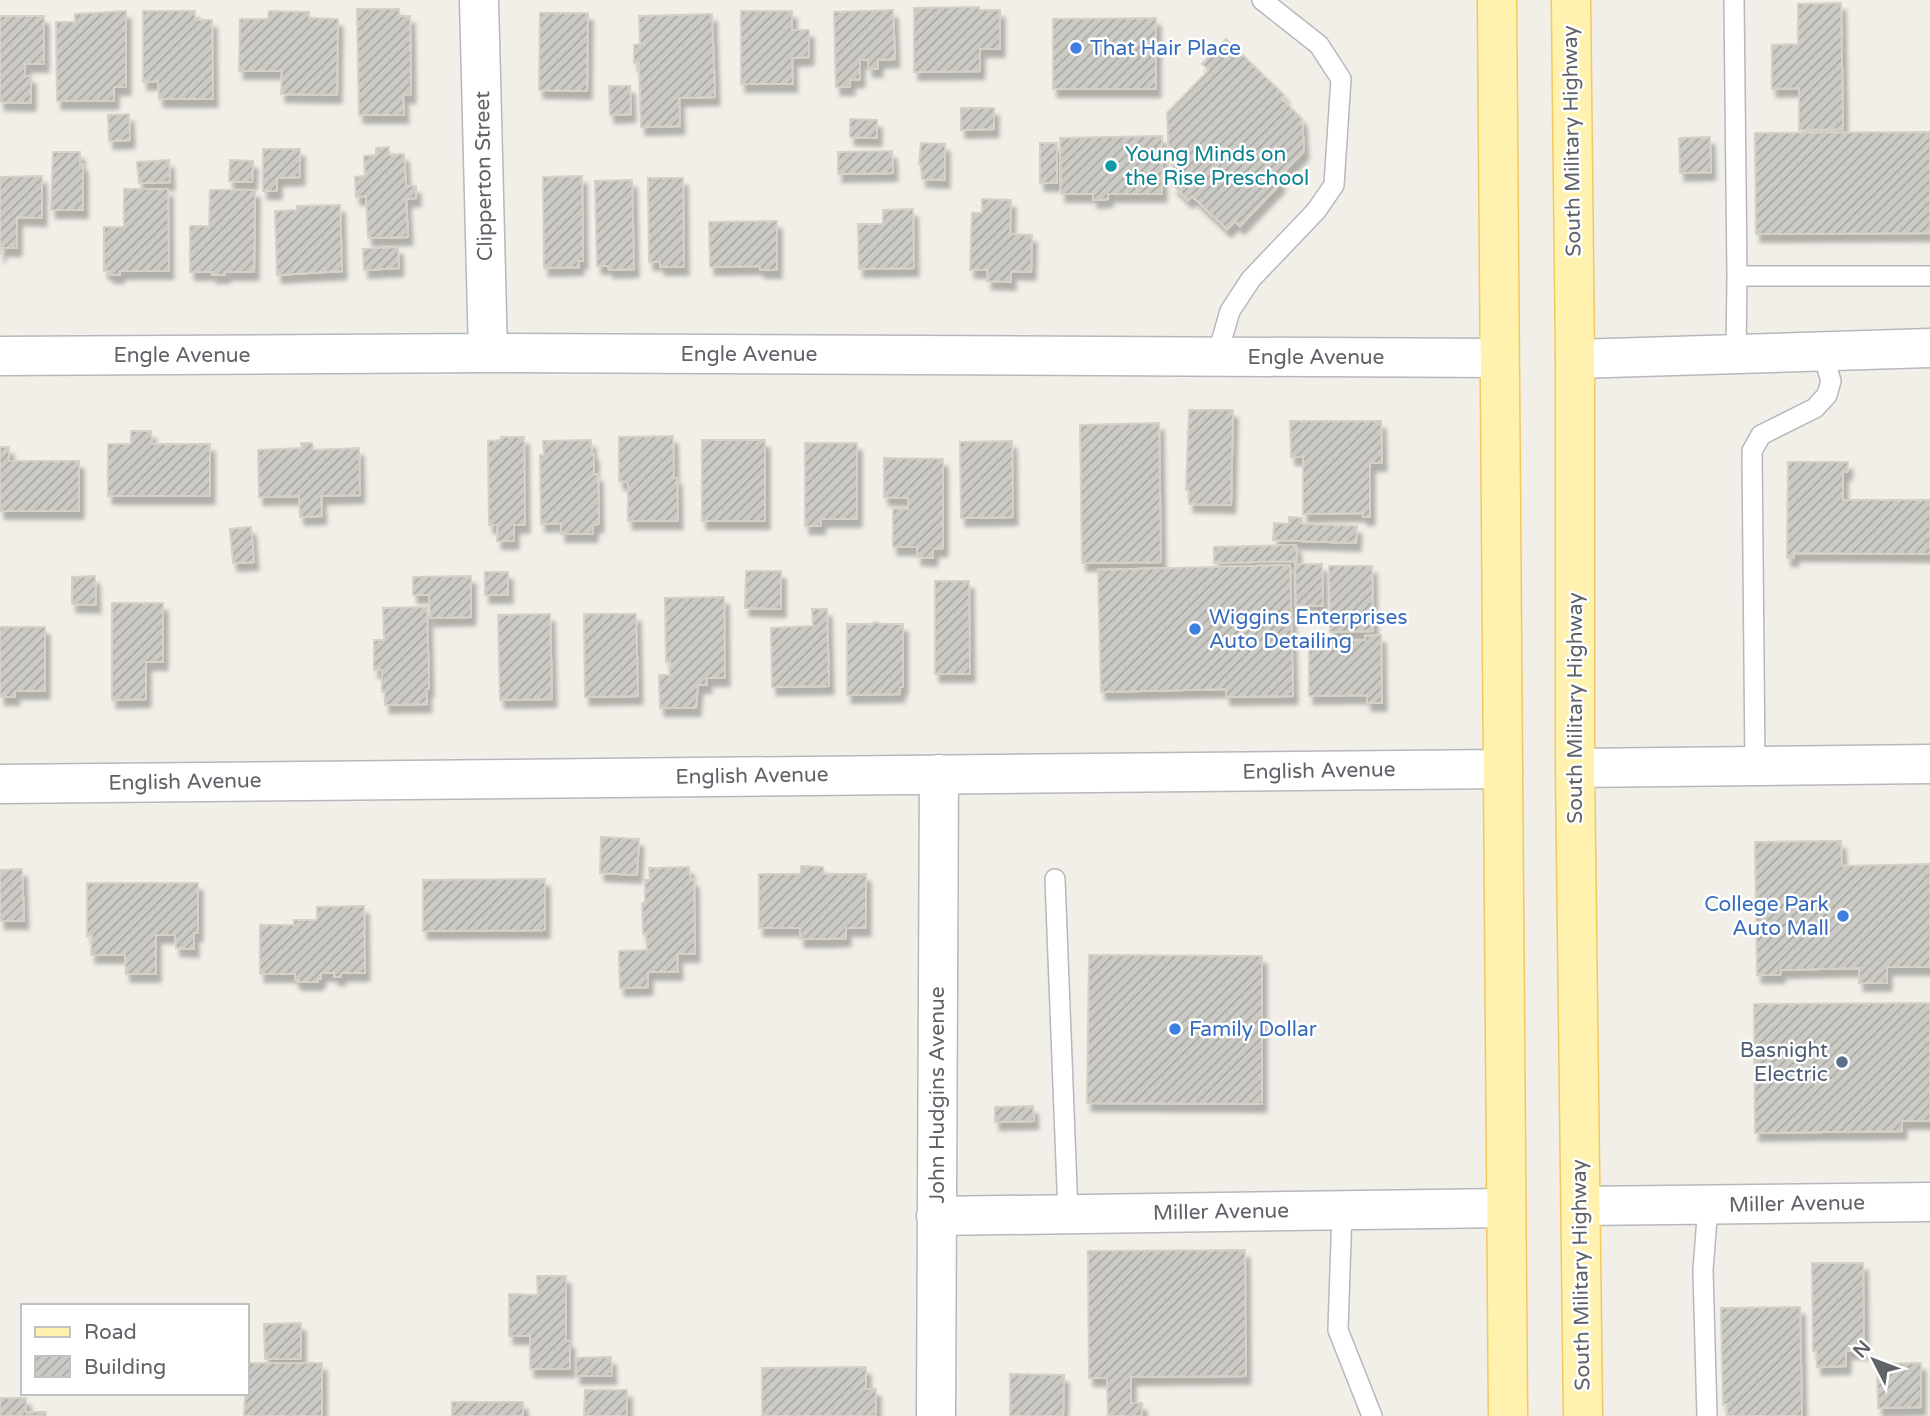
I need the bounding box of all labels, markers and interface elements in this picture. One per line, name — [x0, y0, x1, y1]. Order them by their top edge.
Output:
street label: South Military Highway — [1557, 25, 1587, 257]
place label: That Hair Place — [1090, 36, 1241, 61]
marker: That Hair Place — [1068, 40, 1084, 56]
street label: Clipperton Street — [470, 91, 498, 261]
place label: Young Minds on the Rise Preschool — [1125, 142, 1309, 191]
marker: Young Minds on the Rise Preschool — [1103, 158, 1119, 174]
street label: Engle Avenue — [680, 342, 818, 367]
street label: Engle Avenue — [113, 343, 251, 368]
street label: Engle Avenue — [1247, 345, 1385, 370]
street label: South Military Highway — [1563, 592, 1588, 824]
place label: Wiggins Enterprises Auto Detailing — [1209, 605, 1407, 654]
marker: Wiggins Enterprises Auto Detailing — [1187, 621, 1203, 637]
street label: English Avenue — [1242, 757, 1396, 785]
street label: English Avenue — [675, 762, 829, 790]
street label: English Avenue — [108, 768, 262, 796]
place label: College Park Auto Mall — [1704, 892, 1829, 941]
marker: College Park Auto Mall — [1835, 908, 1851, 924]
street label: John Hudgins Avenue — [925, 986, 950, 1204]
place label: Family Dollar — [1189, 1017, 1317, 1042]
marker: Family Dollar — [1167, 1021, 1183, 1037]
place label: Basnight Electric — [1740, 1038, 1828, 1087]
marker: Basnight Electric — [1834, 1054, 1850, 1070]
street label: South Military Highway — [1566, 1159, 1596, 1391]
street label: Miller Avenue — [1729, 1190, 1865, 1218]
street label: Miller Avenue — [1153, 1198, 1289, 1226]
legend — [21, 1304, 248, 1395]
text: Road — [84, 1320, 137, 1345]
north arrow — [1839, 1325, 1909, 1395]
text: N — [1849, 1336, 1875, 1362]
text: Building — [84, 1355, 166, 1380]

